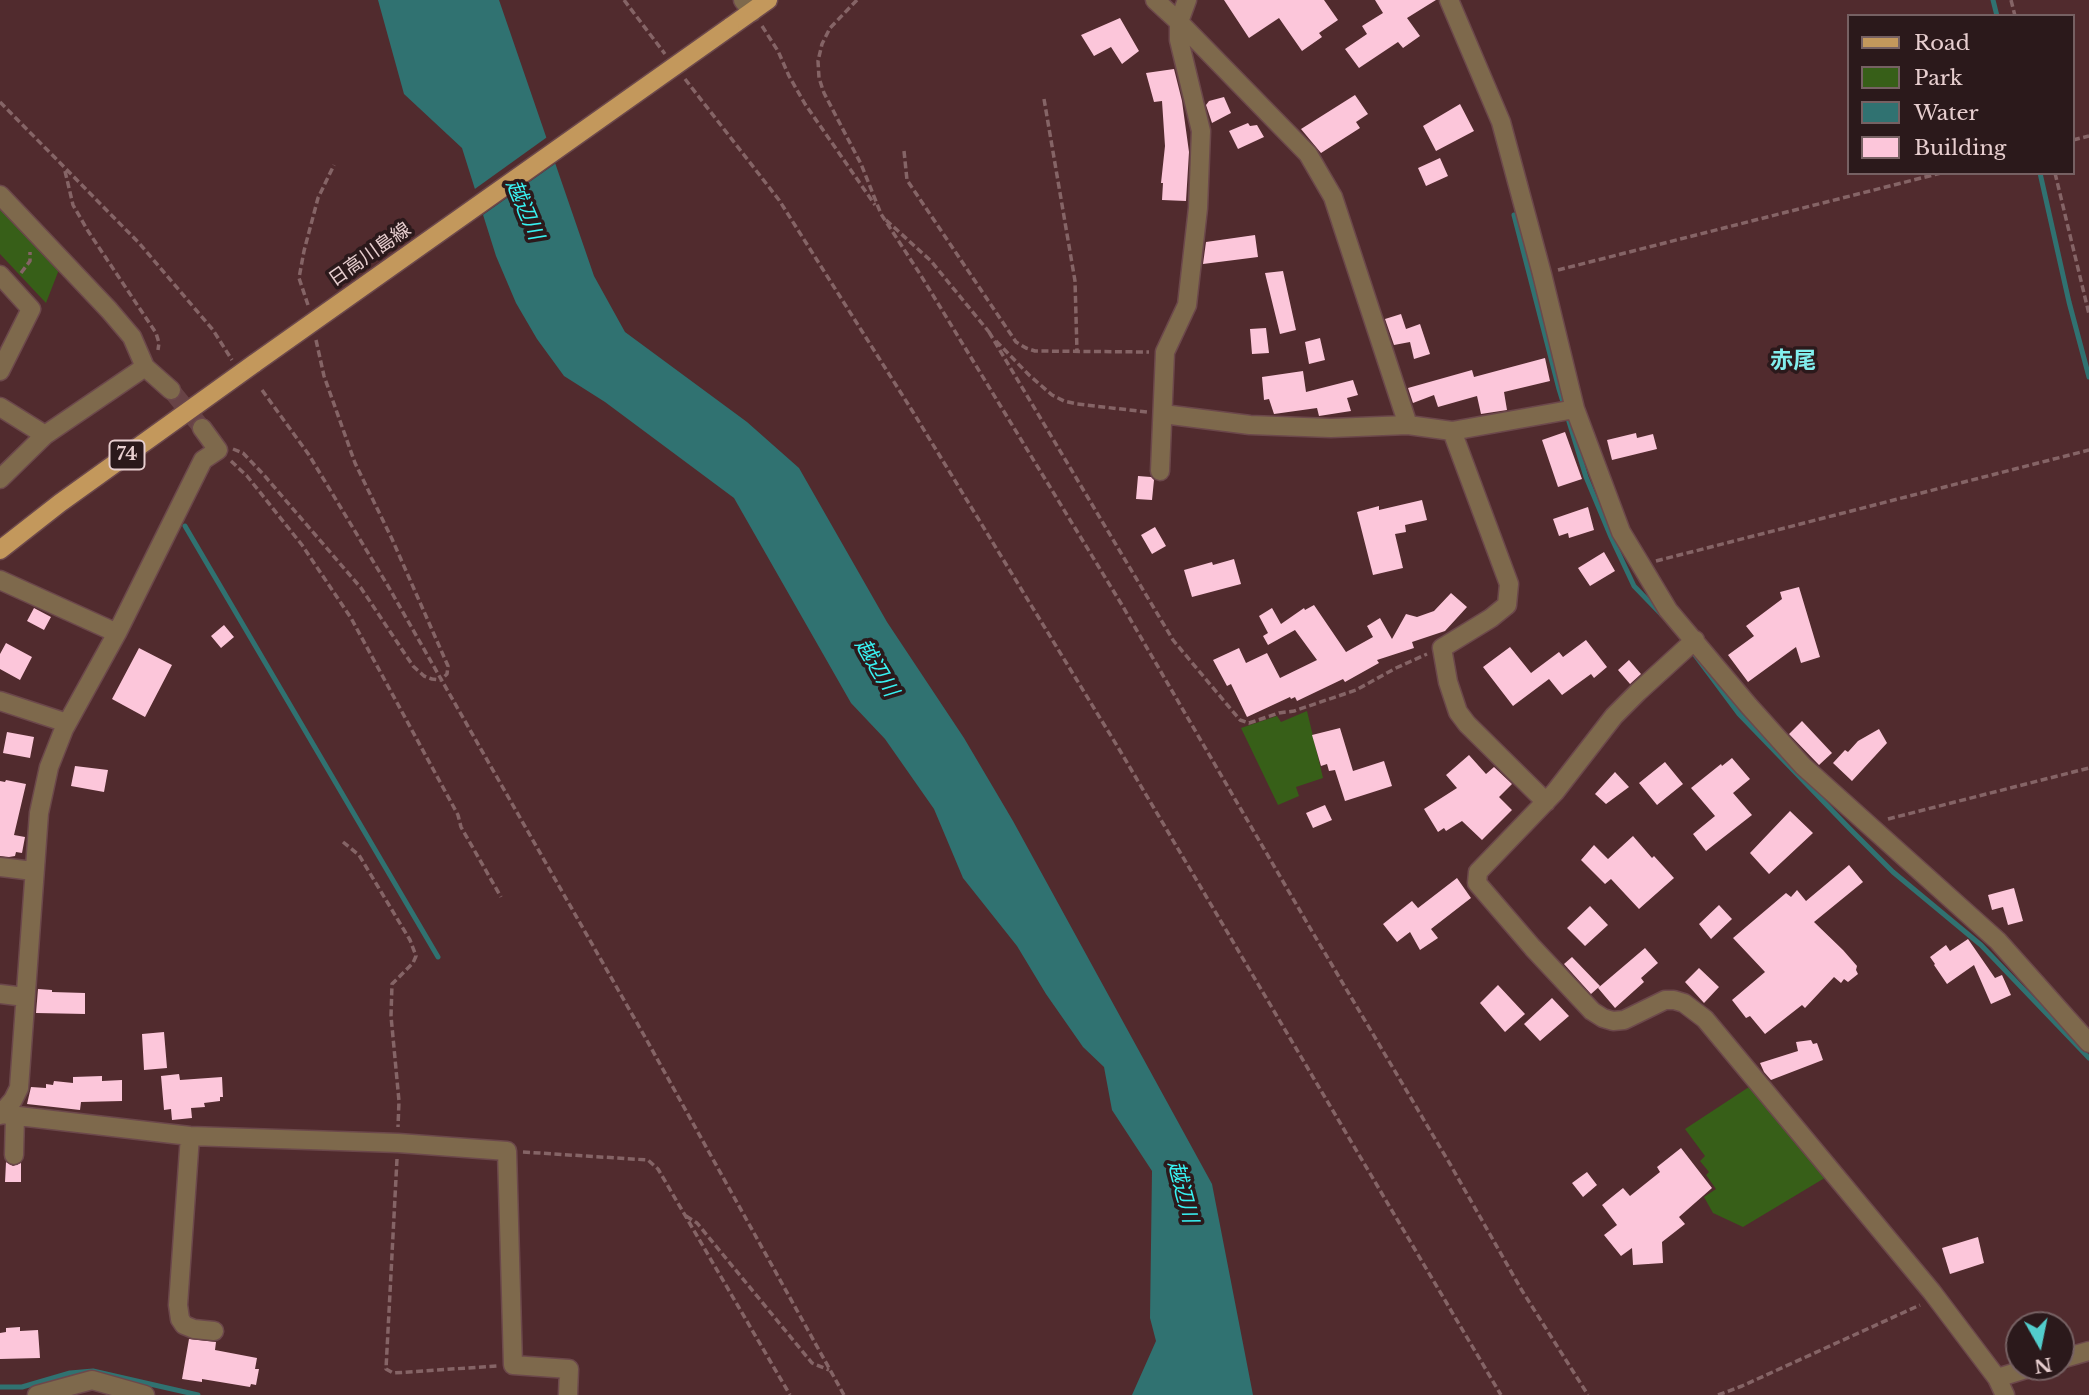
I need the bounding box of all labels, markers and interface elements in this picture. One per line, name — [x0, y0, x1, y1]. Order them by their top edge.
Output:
legend — [1848, 14, 2075, 175]
text: Road — [1914, 30, 1970, 56]
text: Park — [1914, 65, 1963, 91]
text: Water — [1914, 100, 1978, 126]
text: Building — [1914, 135, 2006, 161]
water label: 越辺川 — [500, 176, 548, 244]
street label: 日高川島線 — [325, 218, 415, 292]
district label: 赤尾 — [1770, 348, 1816, 376]
road number: 74 — [110, 440, 144, 470]
water label: 越辺川 — [849, 635, 903, 701]
water label: 越辺川 — [1162, 1158, 1202, 1226]
north arrow — [2005, 1311, 2075, 1381]
text: N — [2032, 1353, 2054, 1378]

